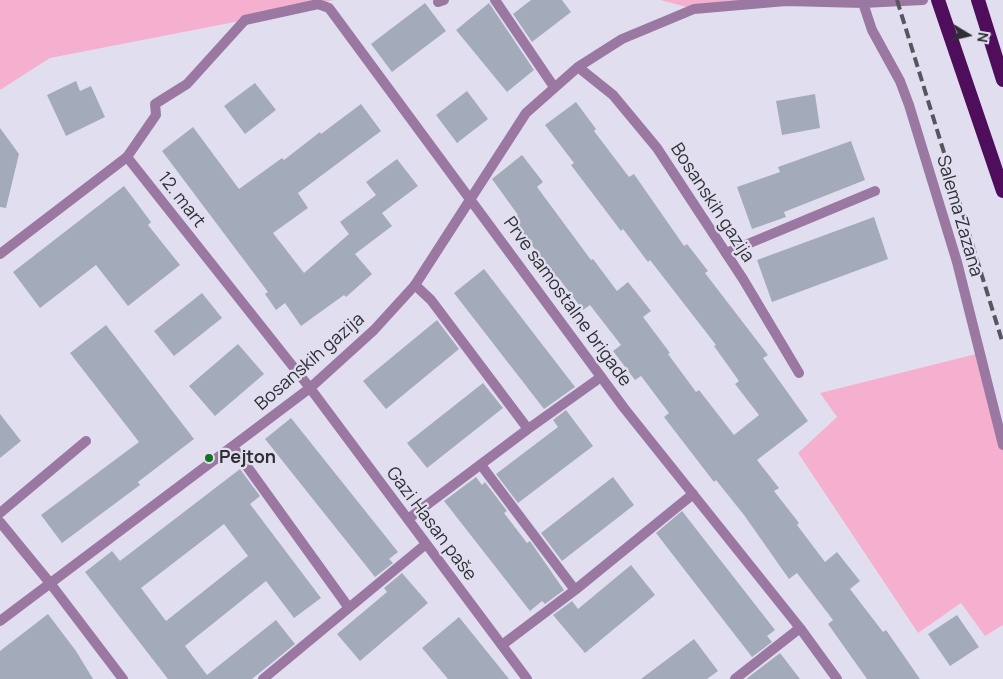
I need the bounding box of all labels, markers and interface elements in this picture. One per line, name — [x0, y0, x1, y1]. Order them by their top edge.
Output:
north arrow — [943, 10, 993, 60]
text: N — [973, 31, 993, 44]
street label: Bosanskih gazija — [665, 139, 759, 267]
street label: Salema Zazana — [931, 153, 987, 279]
street label: 12. mart — [153, 168, 209, 232]
street label: Prve samostalne brigade — [498, 213, 636, 391]
street label: Bosanskih gazija — [251, 309, 369, 415]
place label: Pejton — [219, 447, 276, 469]
marker: Pejton — [203, 452, 215, 464]
street label: Gazi Hasan paše — [381, 463, 481, 585]

